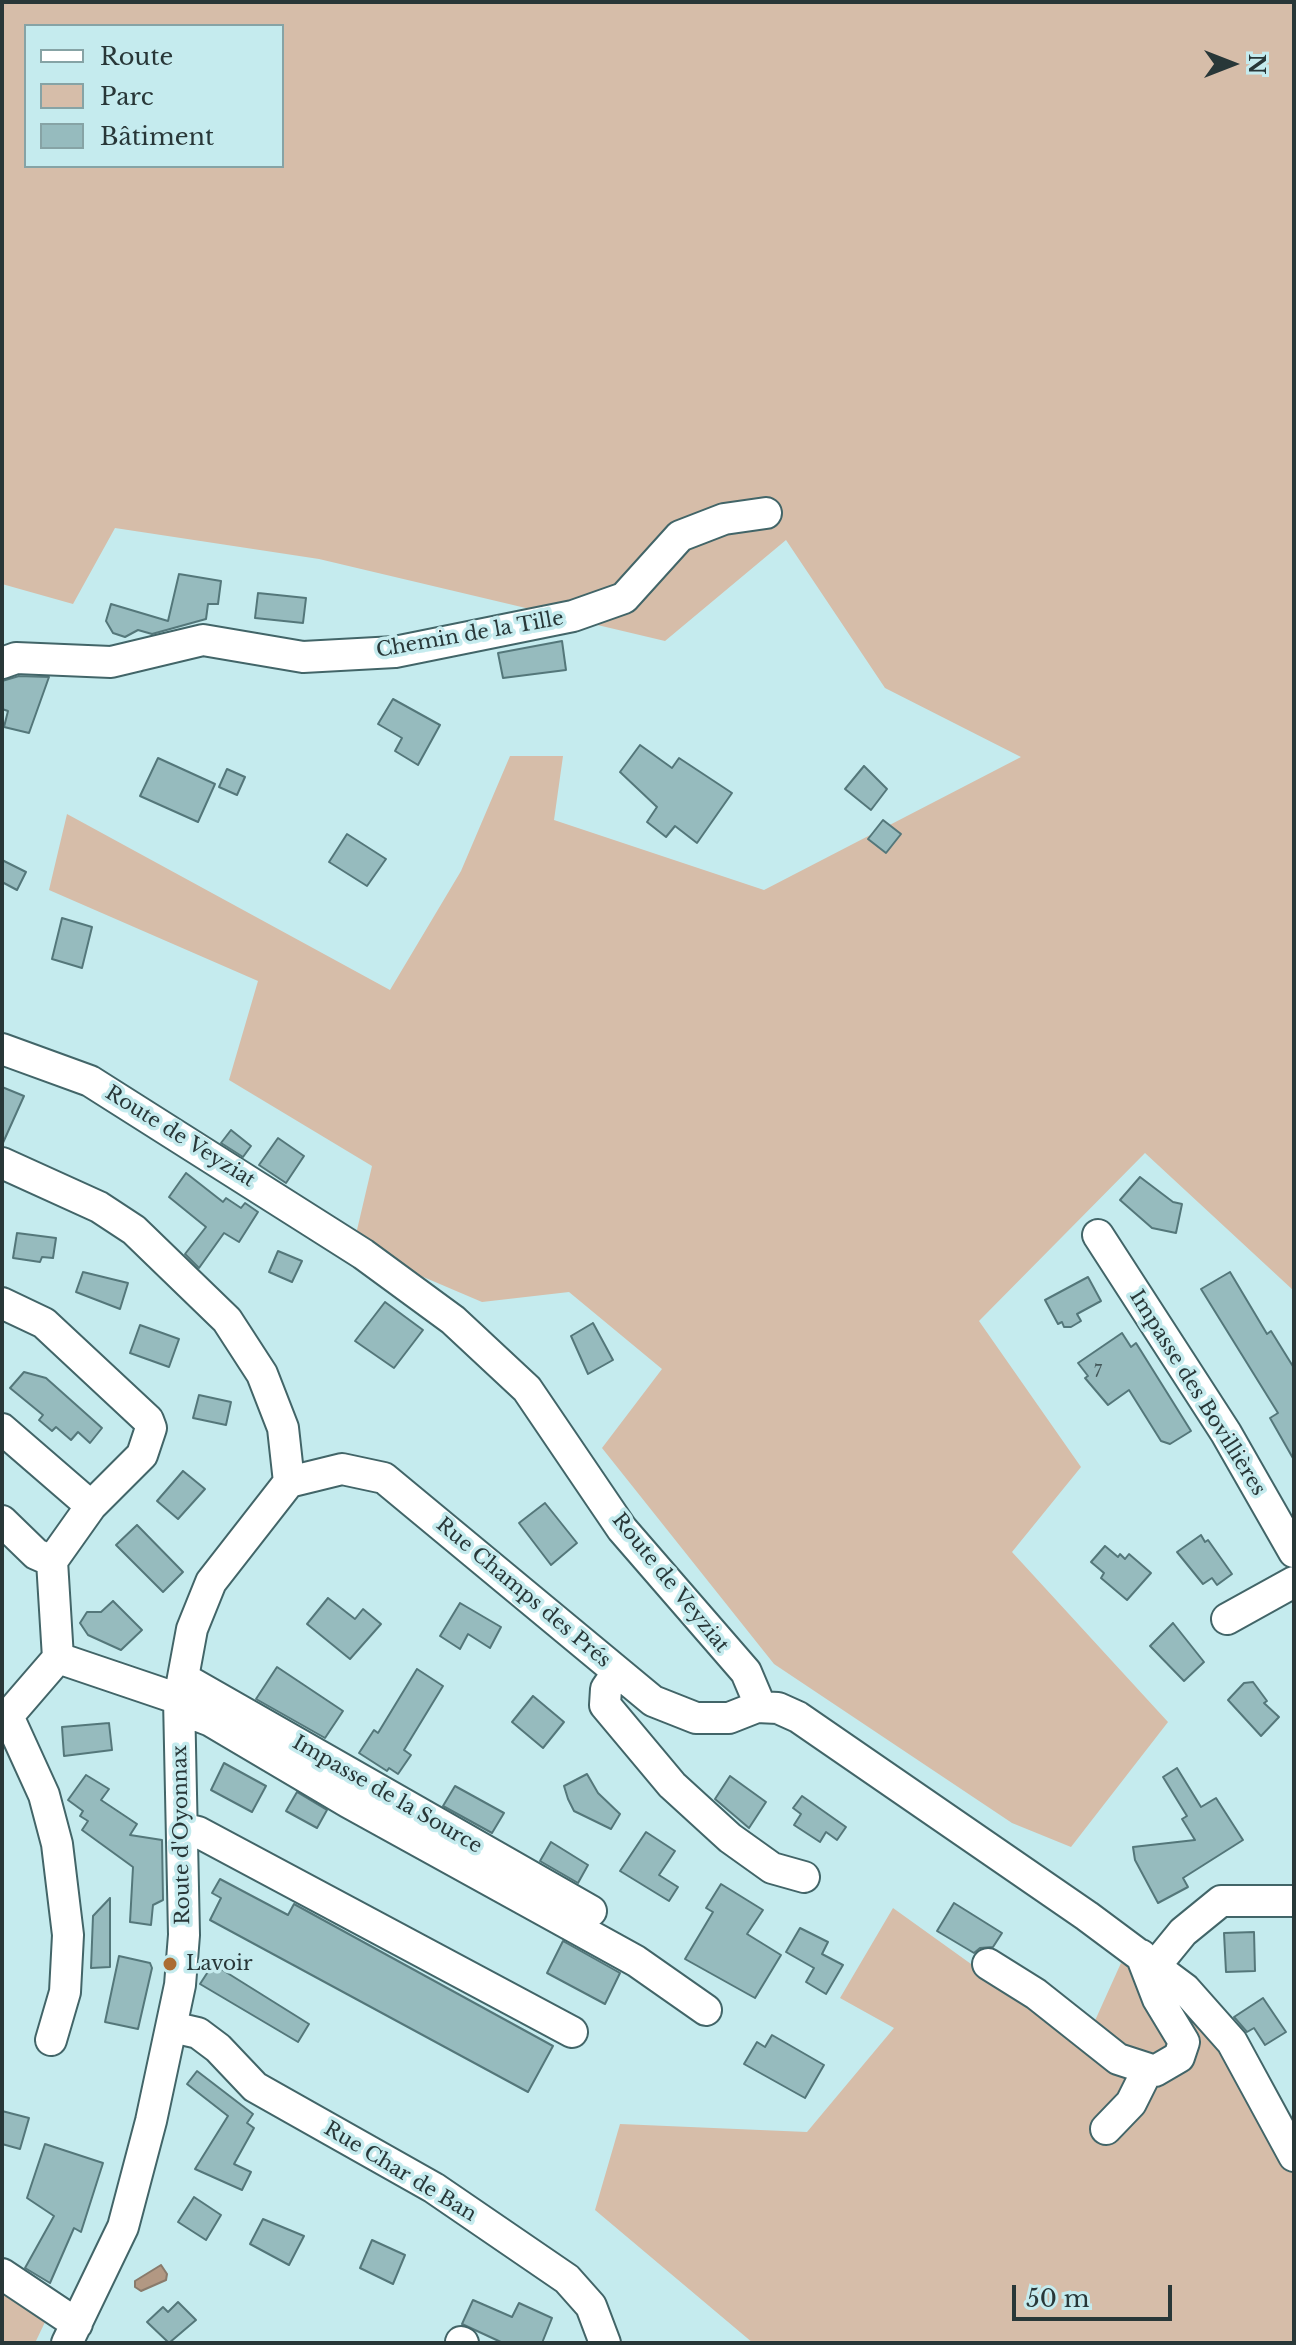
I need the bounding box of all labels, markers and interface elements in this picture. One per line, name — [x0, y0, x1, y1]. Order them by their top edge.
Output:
legend — [24, 24, 284, 168]
north arrow — [1192, 24, 1272, 104]
text: Route — [100, 42, 173, 71]
text: N — [1243, 54, 1270, 74]
text: Parc — [100, 82, 154, 111]
text: Bâtiment — [100, 122, 214, 151]
street label: Chemin de la Tille — [374, 607, 566, 663]
street label: Route de Veyziat — [101, 1081, 259, 1193]
street label: Impasse des Bovillières — [1124, 1286, 1270, 1500]
house number: 7 — [1094, 1362, 1102, 1382]
street label: Route de Veyziat — [607, 1509, 733, 1657]
street label: Rue Champs des Prés — [431, 1513, 615, 1673]
street label: Impasse de la Source — [288, 1731, 486, 1859]
street label: Route d'Oyonnax — [168, 1745, 196, 1925]
place label: Lavoir — [186, 1952, 252, 1976]
marker: Lavoir — [161, 1955, 179, 1973]
street label: Rue Char de Ban — [319, 2117, 481, 2227]
scale bar — [1016, 2269, 1176, 2319]
text: 50 m — [1026, 2284, 1089, 2313]

